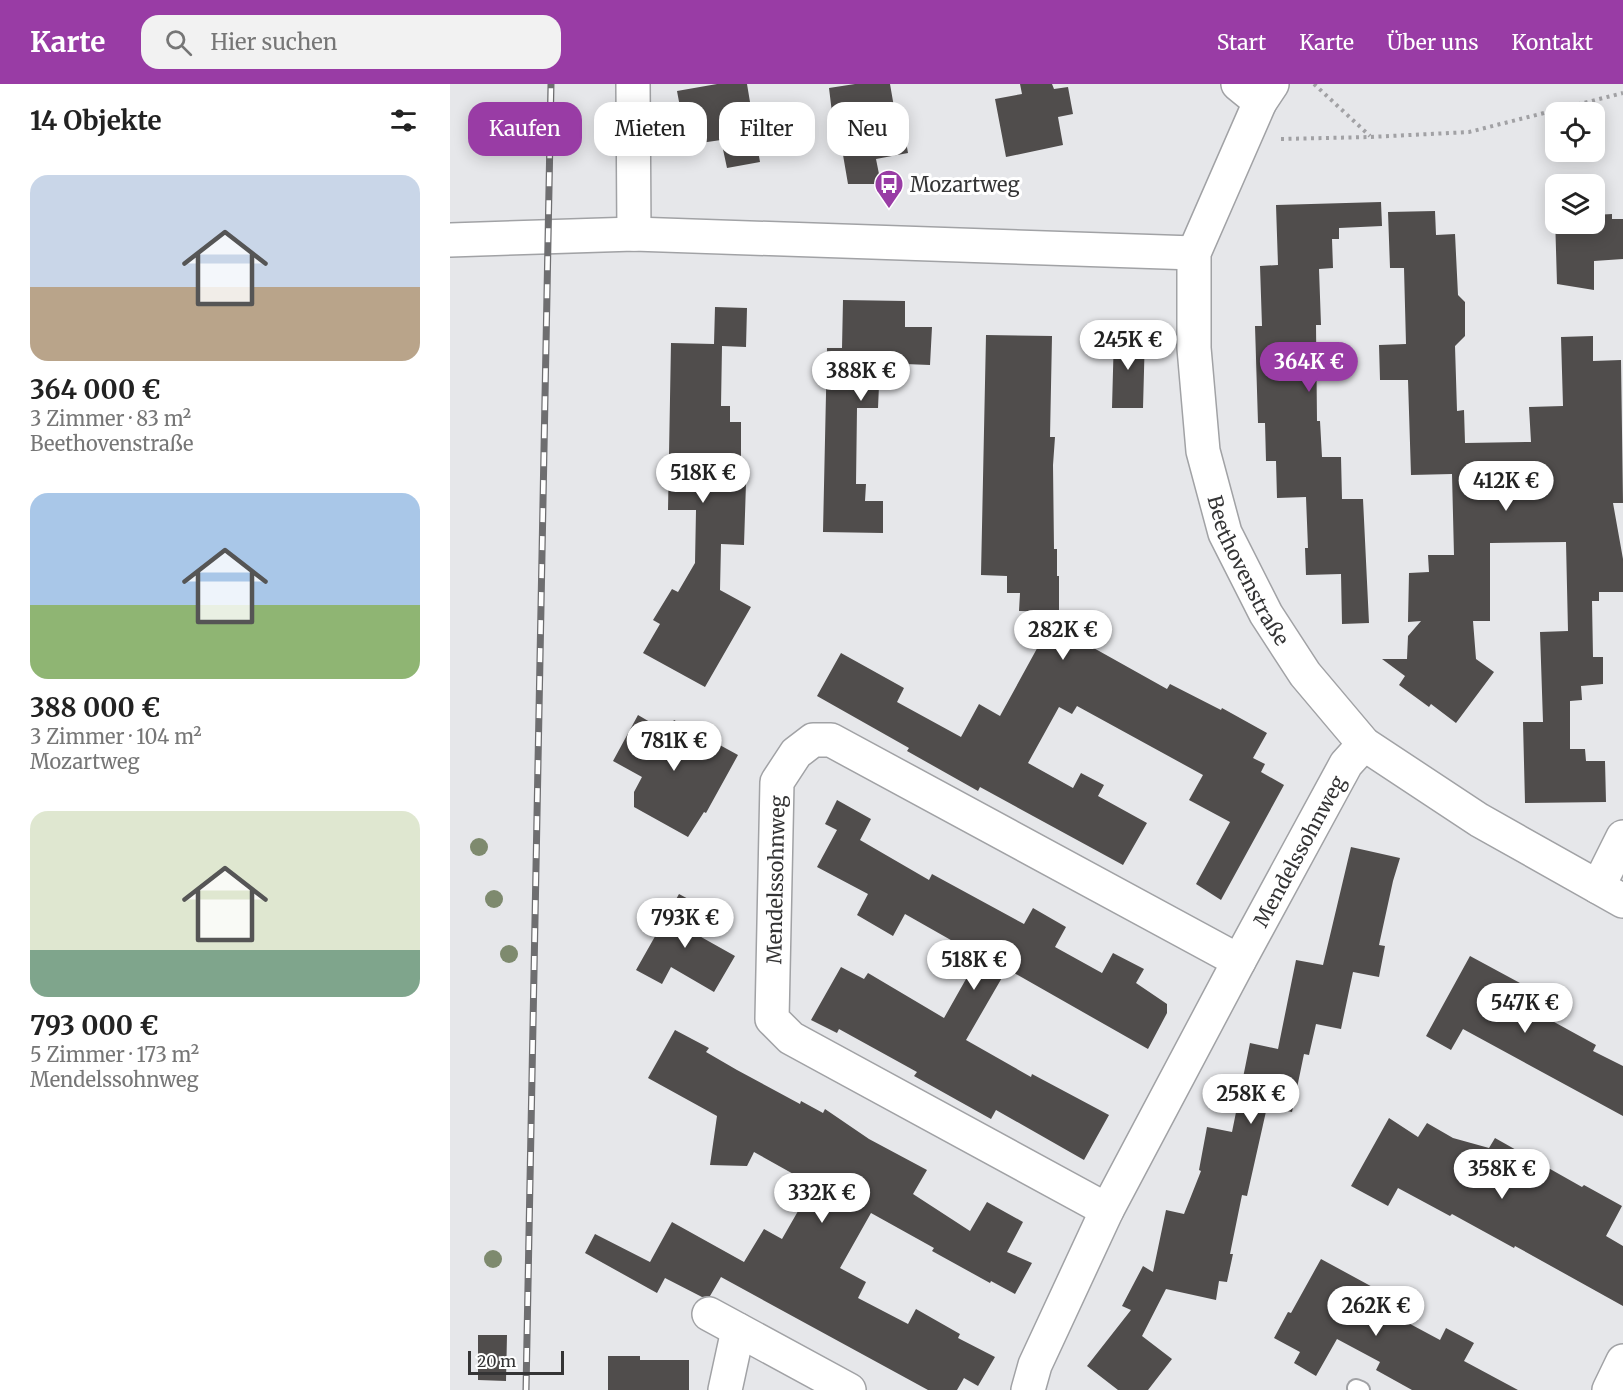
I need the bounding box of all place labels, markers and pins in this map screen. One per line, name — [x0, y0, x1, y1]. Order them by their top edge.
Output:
bus stop icon: Mozartweg — [873, 168, 905, 210]
place label: Mozartweg — [910, 172, 1020, 197]
pin: 245K € — [1079, 320, 1177, 371]
pin: 364K € — [1260, 342, 1358, 393]
pin: 388K € — [812, 351, 910, 402]
pin: 518K € — [654, 453, 752, 504]
pin: 412K € — [1457, 461, 1555, 512]
pin: 282K € — [1014, 610, 1112, 661]
pin: 781K € — [625, 721, 723, 772]
pin: 793K € — [636, 898, 734, 949]
pin: 518K € — [925, 940, 1023, 991]
pin: 547K € — [1476, 983, 1574, 1034]
pin: 258K € — [1202, 1074, 1300, 1125]
pin: 358K € — [1453, 1149, 1551, 1200]
pin: 332K € — [773, 1173, 871, 1224]
pin: 262K € — [1327, 1286, 1425, 1337]

